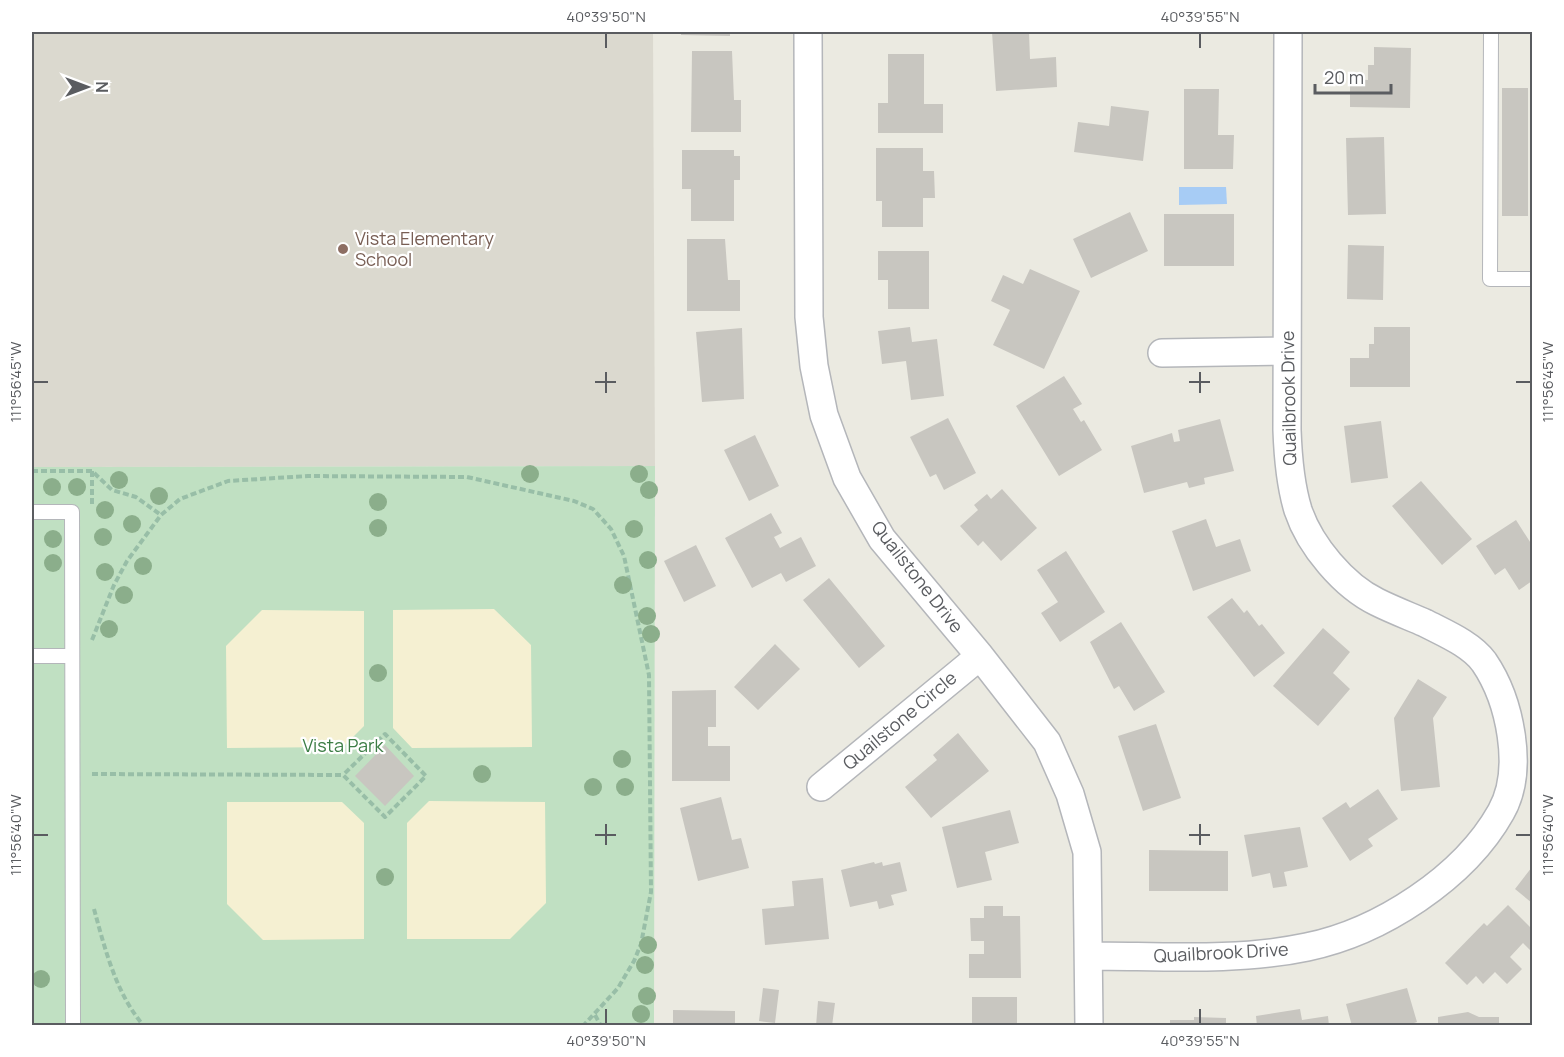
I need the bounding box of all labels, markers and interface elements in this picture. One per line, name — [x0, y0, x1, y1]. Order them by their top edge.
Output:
text: 40°39'50"N — [566, 6, 646, 27]
text: 40°39'55"N — [1160, 6, 1240, 27]
north arrow — [57, 57, 117, 117]
scale bar — [1315, 57, 1392, 95]
text: 20 m — [1324, 65, 1364, 89]
text: N — [91, 81, 113, 93]
place label: Vista Elementary School — [355, 226, 494, 271]
marker: Vista Elementary School — [336, 242, 350, 256]
street label: Quailbrook Drive — [1275, 330, 1301, 466]
text: 111°56'45"W — [5, 341, 26, 423]
text: 111°56'45"W — [1537, 341, 1558, 423]
street label: Quailstone Drive — [866, 515, 969, 637]
street label: Quailstone Circle — [837, 666, 961, 775]
park label: Vista Park — [303, 733, 384, 757]
text: 111°56'40"W — [5, 794, 26, 876]
text: 111°56'40"W — [1537, 794, 1558, 876]
street label: Quailbrook Drive — [1153, 936, 1289, 968]
text: 40°39'50"N — [566, 1030, 646, 1051]
text: 40°39'55"N — [1160, 1030, 1240, 1051]

